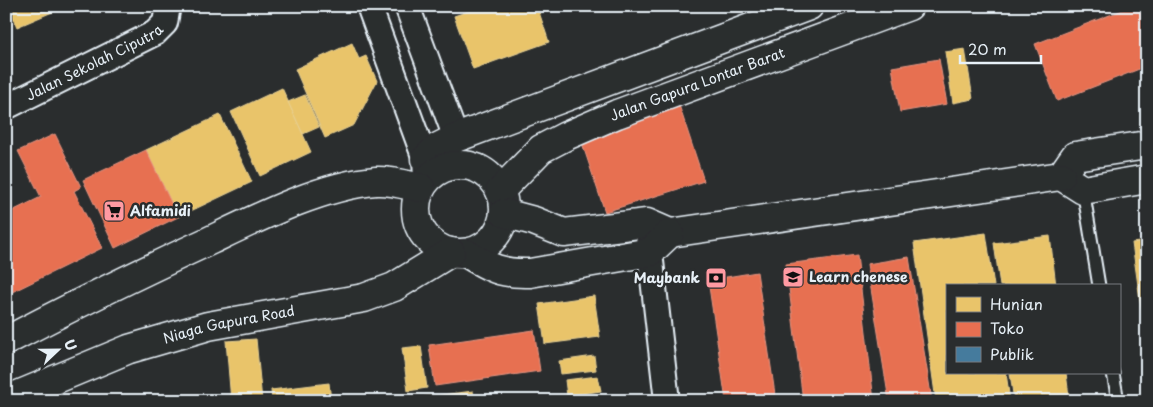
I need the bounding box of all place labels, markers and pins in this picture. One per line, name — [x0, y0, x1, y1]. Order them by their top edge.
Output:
supermarket icon: Alfamidi — [102, 199, 126, 223]
place label: Alfamidi — [130, 200, 191, 221]
school or university icon: Learn chenese — [781, 265, 805, 289]
bank icon: Maybank — [704, 266, 728, 290]
place label: Learn chenese — [809, 266, 908, 287]
place label: Maybank — [634, 267, 701, 288]

